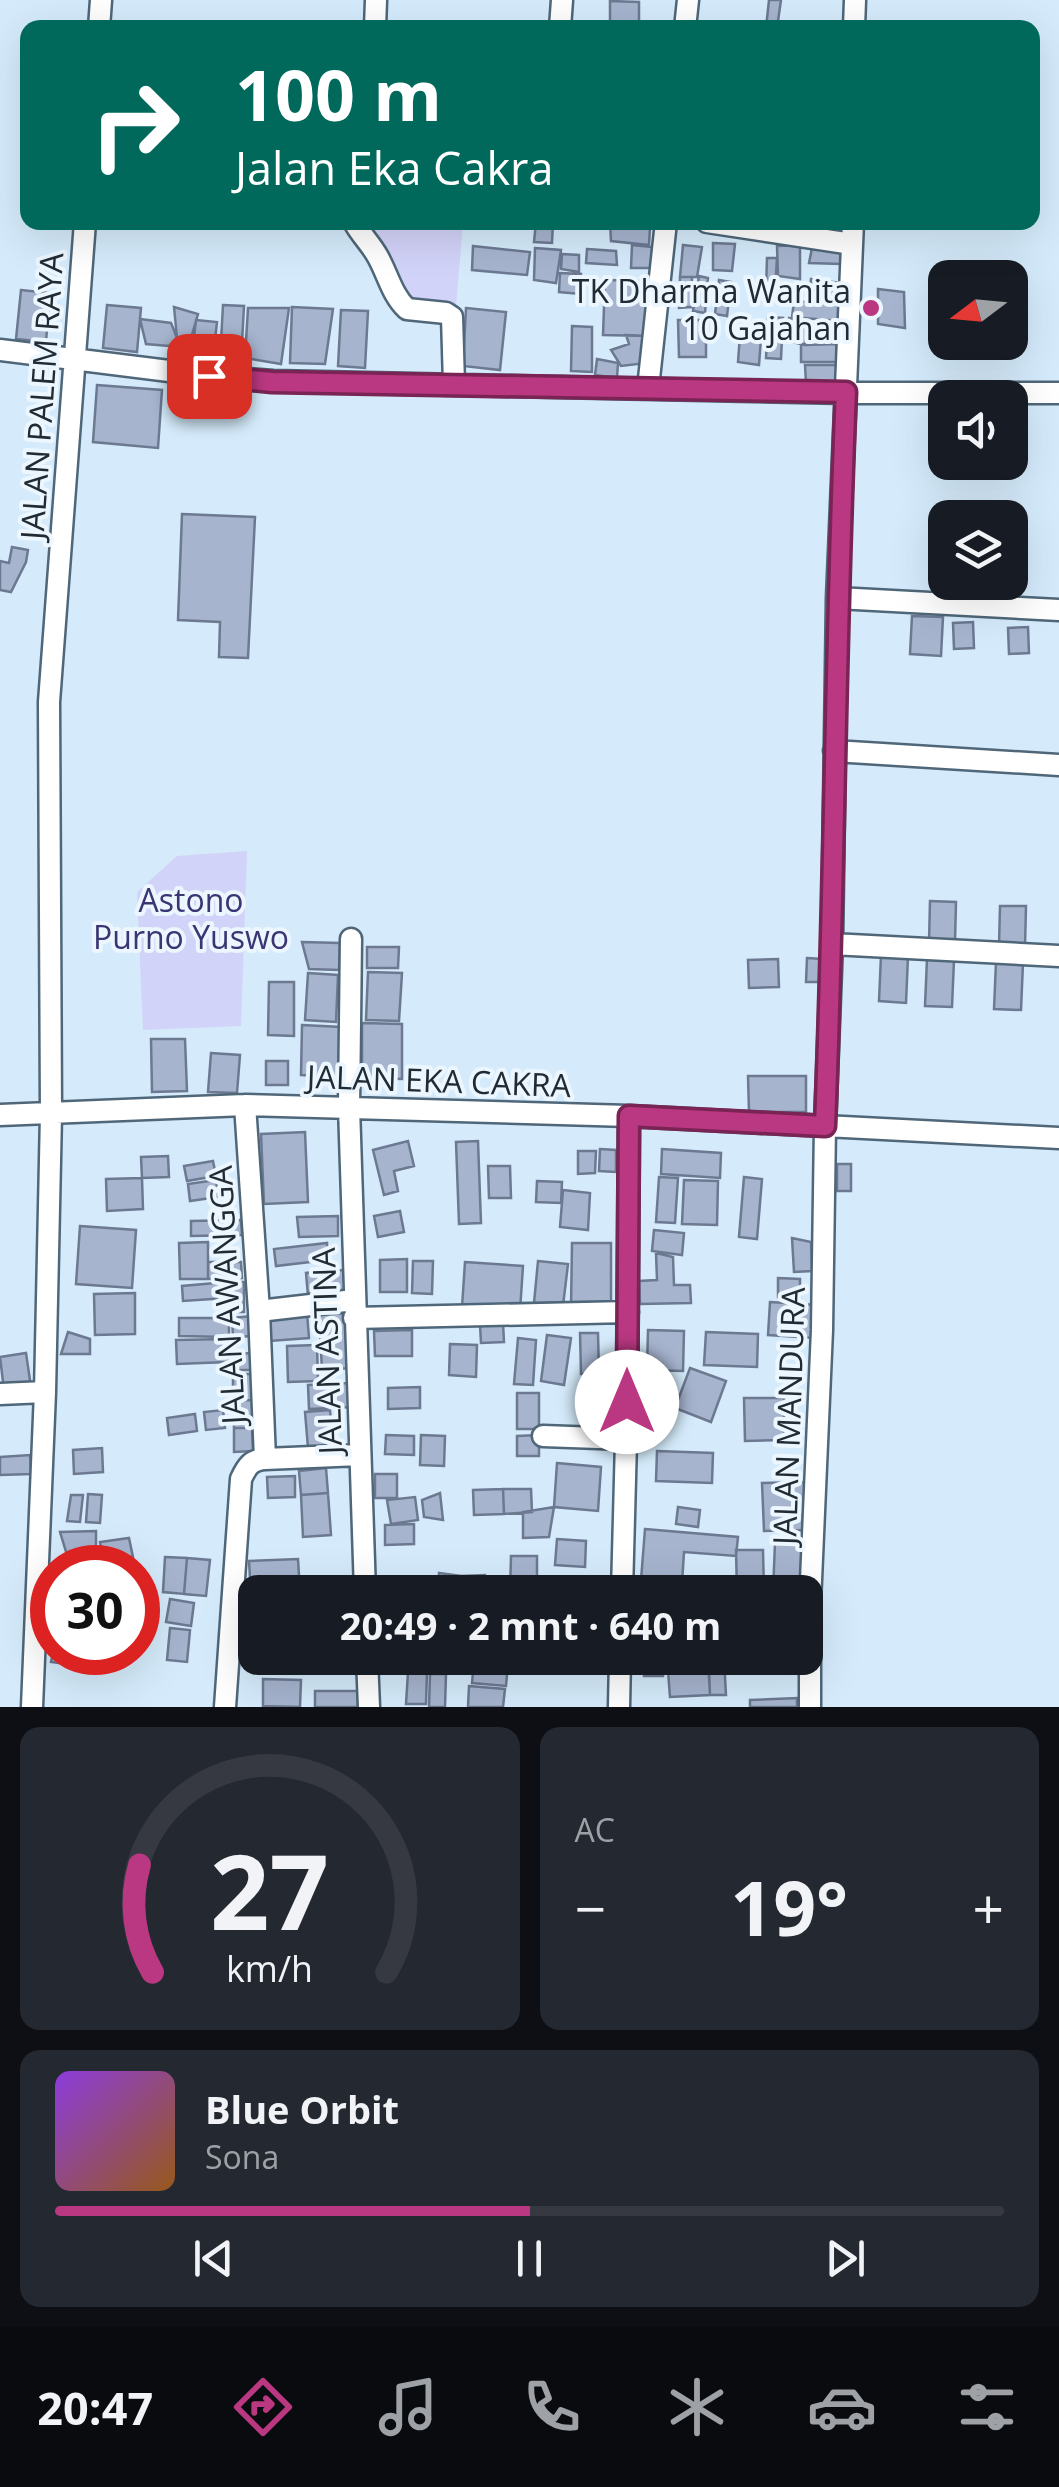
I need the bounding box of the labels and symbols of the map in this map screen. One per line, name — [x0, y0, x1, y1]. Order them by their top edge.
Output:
street label: JALAN PALEM RAYA — [9, 250, 73, 544]
north arrow — [928, 260, 1028, 360]
place label: TK Dharma Wanita 10 Gajahan — [572, 269, 851, 349]
marker: TK Dharma Wanita 10 Gajahan — [860, 297, 882, 319]
pin — [167, 334, 252, 419]
park label: Astono Purno Yuswo — [93, 878, 289, 958]
street label: JALAN EKA CAKRA — [303, 1054, 572, 1106]
street label: JALAN AWANGGA — [198, 1164, 254, 1428]
street label: JALAN ASTINA — [301, 1246, 351, 1458]
street label: JALAN MANDURA — [762, 1286, 814, 1549]
position arrow — [575, 1350, 679, 1454]
speed limit sign: 30 — [30, 1545, 160, 1675]

